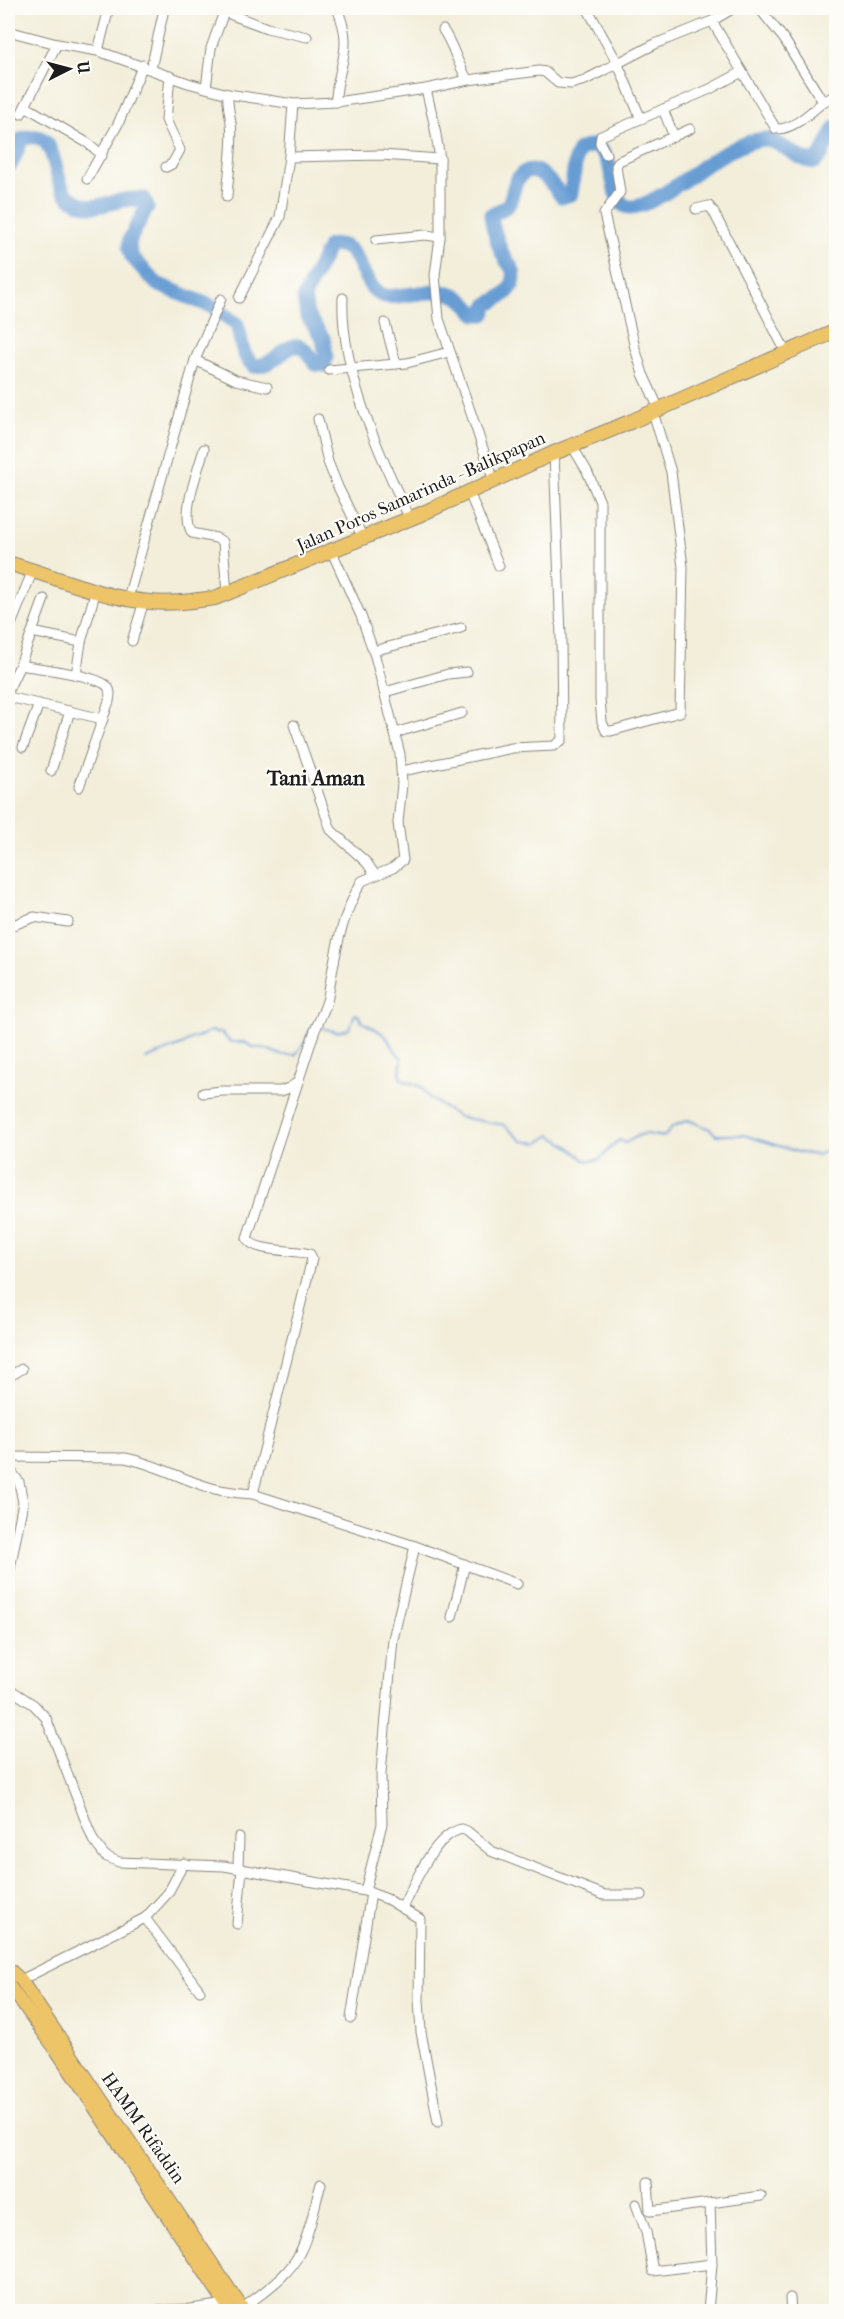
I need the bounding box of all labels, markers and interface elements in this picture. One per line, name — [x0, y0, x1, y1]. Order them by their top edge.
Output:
north arrow — [39, 39, 99, 99]
text: U — [73, 59, 94, 75]
street label: Jalan Poros Samarinda - Balikpapan — [292, 427, 549, 557]
district label: Tani Aman — [266, 766, 366, 790]
street label: HAMM Rifaddin — [97, 2068, 189, 2188]

